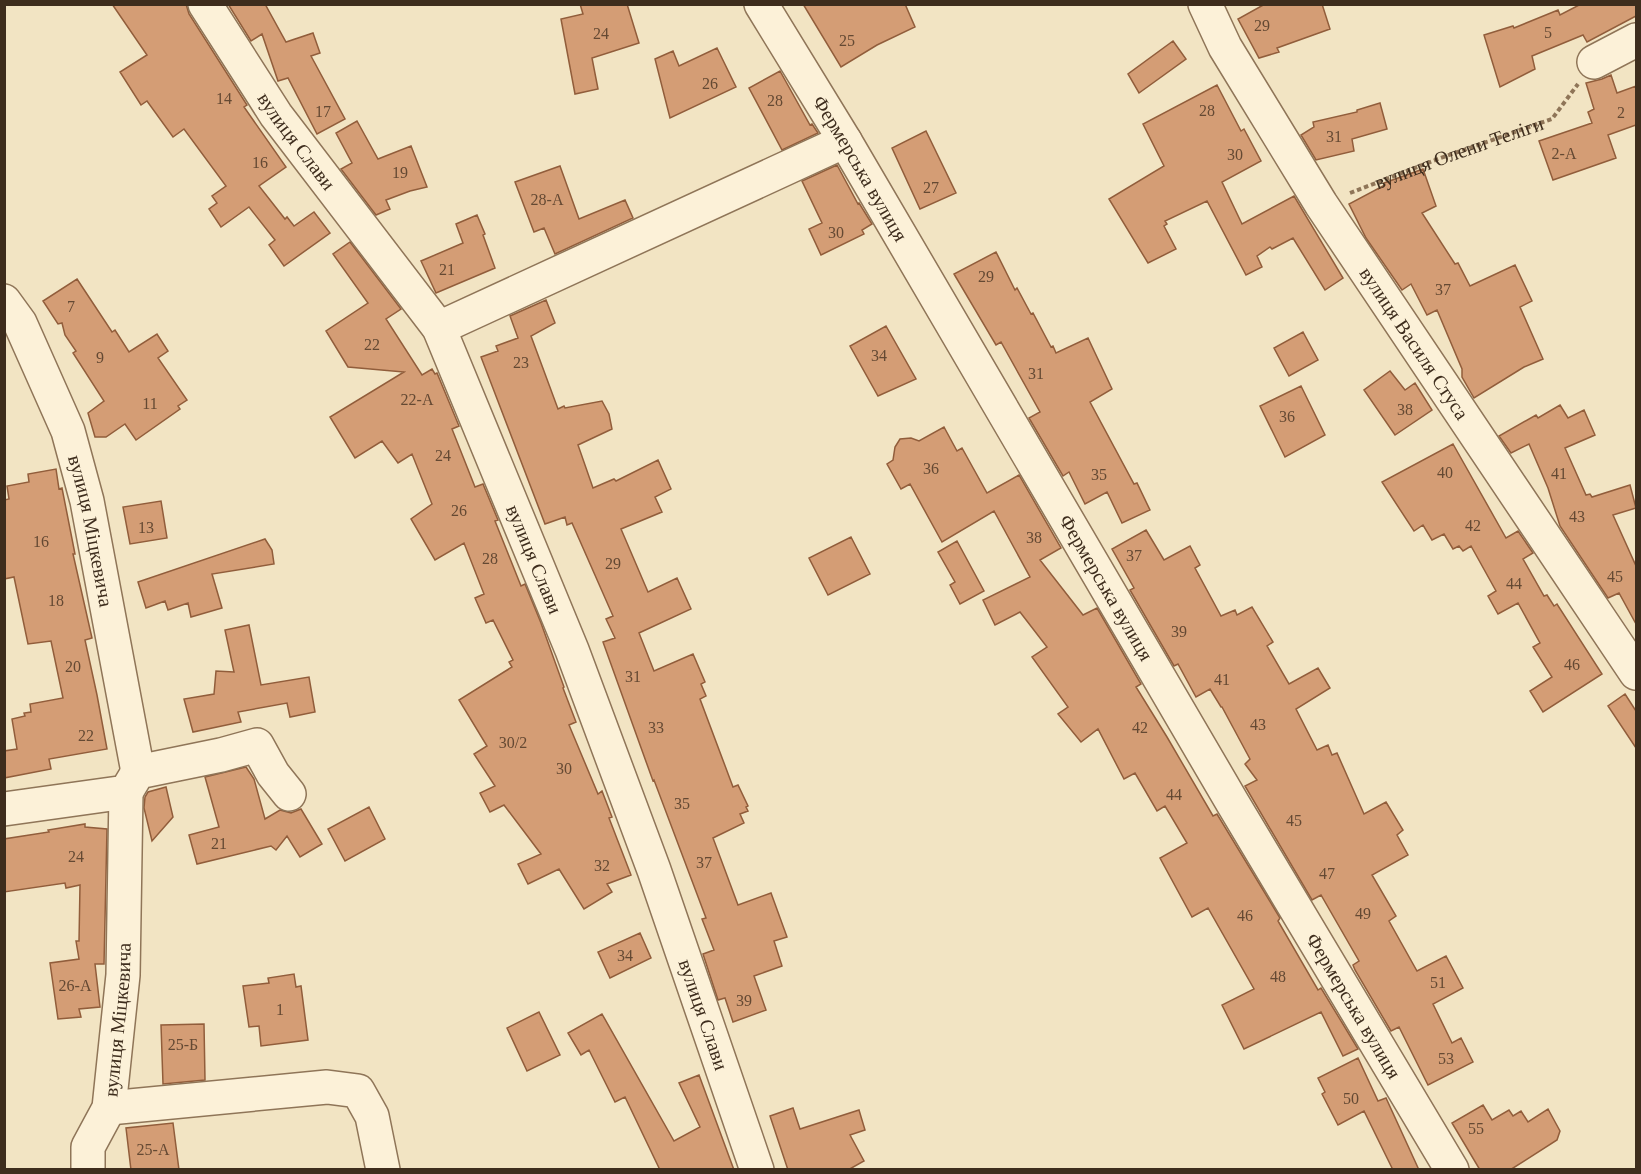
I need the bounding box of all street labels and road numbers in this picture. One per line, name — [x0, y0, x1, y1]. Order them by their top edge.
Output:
street label: вулиця Слави — [253, 88, 340, 194]
street label: Фермерська вулиця — [809, 91, 912, 245]
street label: вулиця Олени Теліги — [1371, 112, 1546, 194]
street label: вулиця Василя Стуса — [1355, 263, 1474, 424]
street label: вулиця Міцкевича — [64, 452, 118, 609]
street label: вулиця Слави — [502, 501, 567, 617]
street label: Фермерська вулиця — [1055, 510, 1158, 664]
street label: Фермерська вулиця — [1302, 929, 1406, 1082]
street label: вулиця Міцкевича — [99, 942, 135, 1098]
street label: вулиця Слави — [674, 956, 733, 1073]

